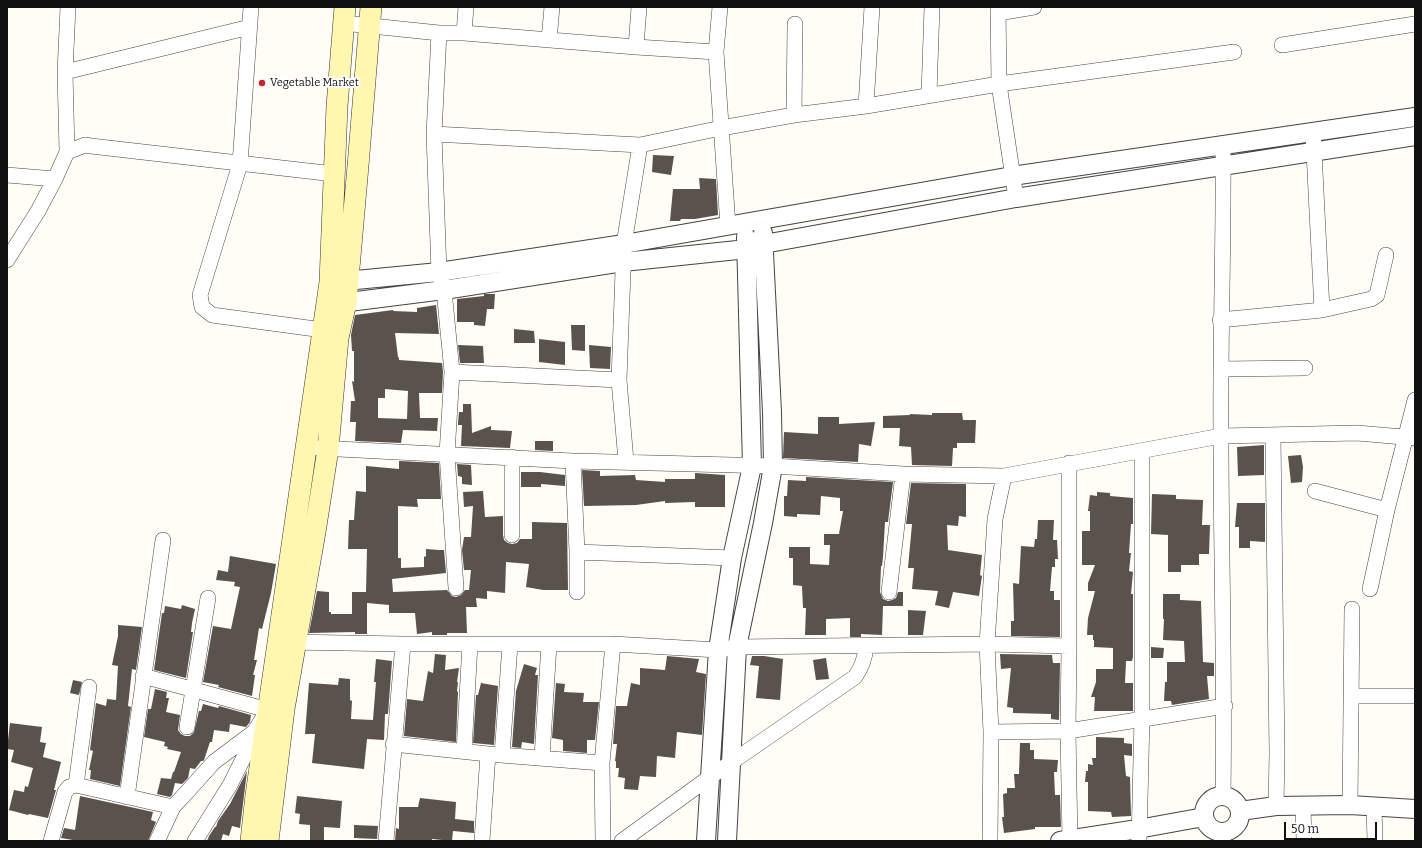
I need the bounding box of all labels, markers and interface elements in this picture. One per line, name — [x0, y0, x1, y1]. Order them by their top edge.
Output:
place label: Vegetable Market — [270, 76, 359, 90]
marker: Vegetable Market — [257, 78, 267, 88]
scale bar — [1286, 814, 1379, 840]
text: 50 m — [1291, 822, 1319, 836]

